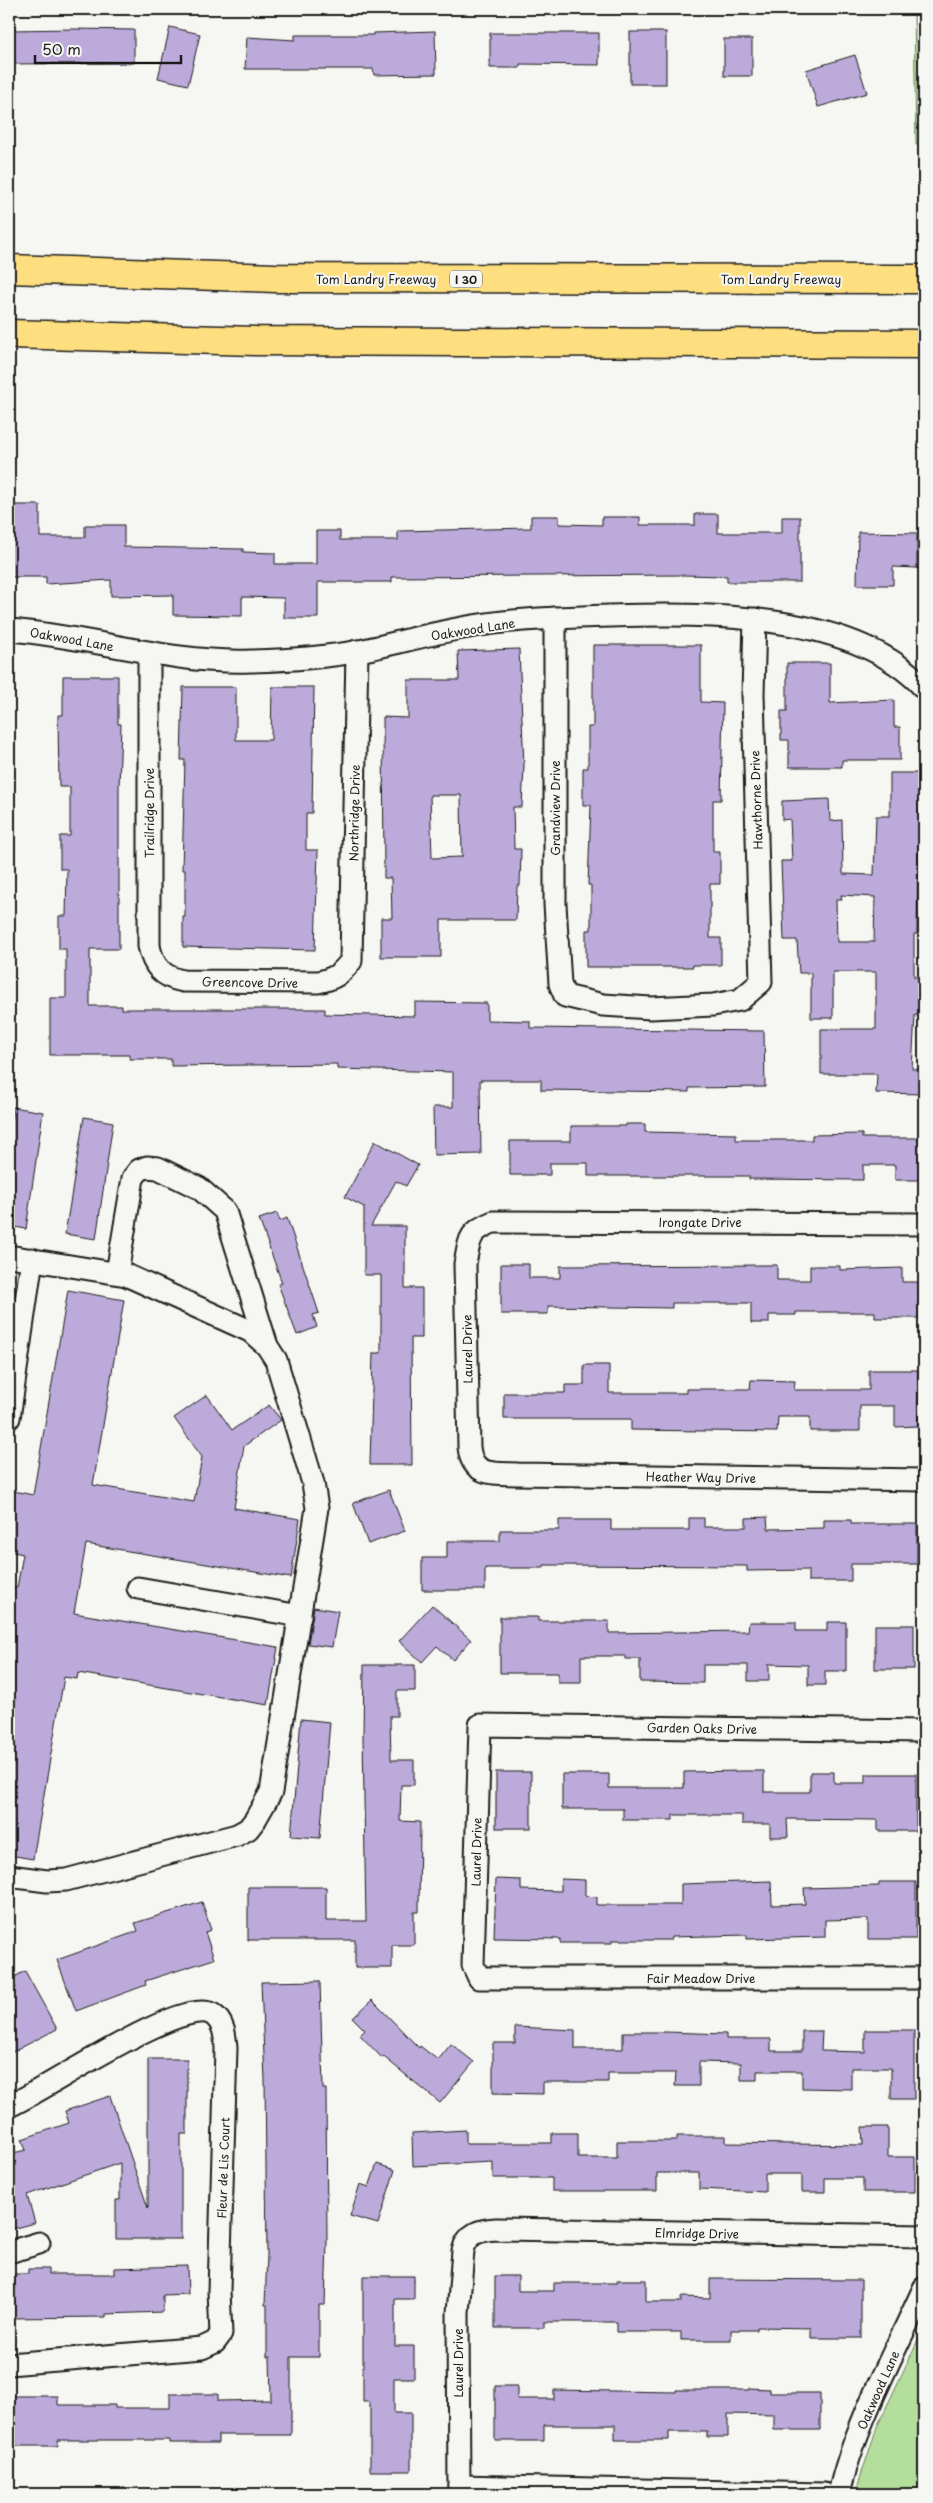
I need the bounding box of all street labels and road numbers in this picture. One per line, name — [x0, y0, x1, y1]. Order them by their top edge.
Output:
street label: Tom Landry Freeway — [316, 270, 436, 288]
road number: I 30 — [450, 270, 482, 288]
street label: Tom Landry Freeway — [721, 270, 841, 288]
street label: Oakwood Lane — [430, 613, 517, 645]
street label: Oakwood Lane — [29, 623, 116, 655]
street label: Hawthorne Drive — [745, 750, 767, 850]
street label: Grandview Drive — [546, 760, 564, 856]
street label: Northridge Drive — [344, 764, 364, 862]
street label: Trailridge Drive — [140, 768, 158, 858]
street label: Greencove Drive — [202, 972, 298, 992]
street label: Irongate Drive — [658, 1213, 742, 1231]
street label: Laurel Drive — [457, 1314, 477, 1384]
street label: Heather Way Drive — [646, 1467, 757, 1487]
street label: Garden Oaks Drive — [647, 1718, 758, 1738]
street label: Laurel Drive — [466, 1817, 486, 1887]
street label: Fair Meadow Drive — [646, 1969, 756, 1987]
street label: Fleur de Lis Court — [212, 2117, 234, 2219]
street label: Elmridge Drive — [655, 2223, 739, 2243]
street label: Laurel Drive — [449, 2328, 467, 2398]
street label: Oakwood Lane — [852, 2347, 904, 2432]

